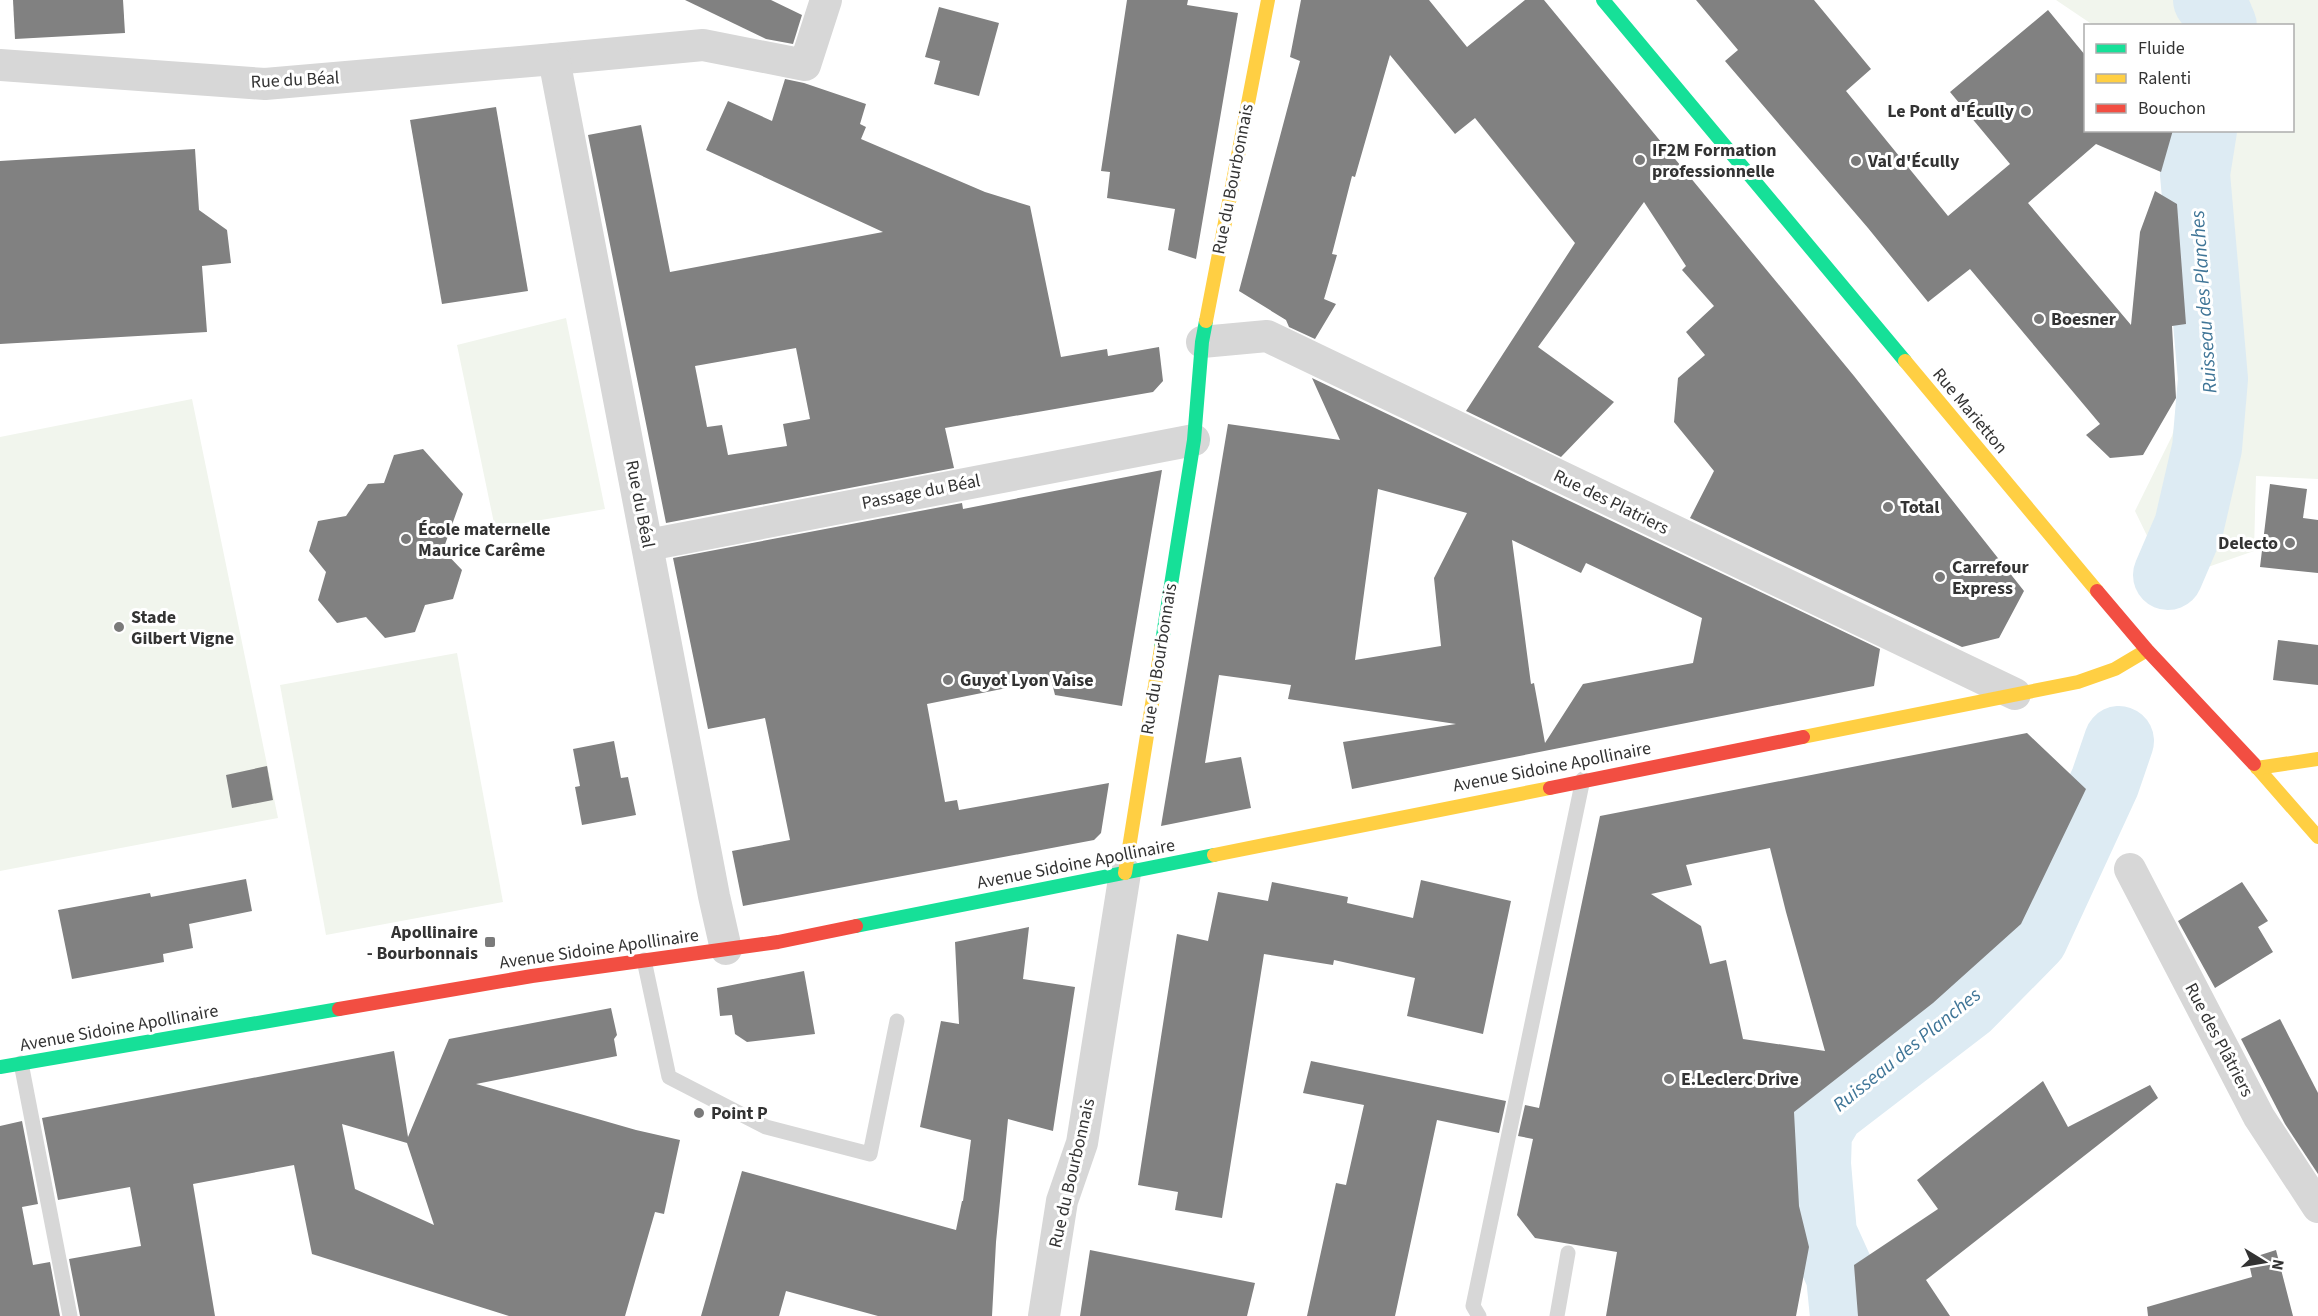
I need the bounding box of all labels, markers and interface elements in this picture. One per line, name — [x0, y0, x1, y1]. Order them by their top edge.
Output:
legend — [2084, 24, 2294, 132]
text: Fluide — [2138, 36, 2185, 61]
street label: Rue du Béal — [250, 65, 340, 95]
text: Ralenti — [2138, 66, 2191, 91]
text: Bouchon — [2138, 96, 2206, 121]
place label: Le Pont d'Écully — [1887, 99, 2015, 124]
street label: Rue du Bourbonnais — [1206, 102, 1260, 256]
marker: Le Pont d'Écully — [2019, 104, 2033, 118]
place label: IF2M Formation professionnelle — [1652, 138, 1777, 184]
place label: Val d'Écully — [1867, 149, 1960, 174]
marker: IF2M Formation professionnelle — [1633, 153, 1647, 167]
marker: Val d'Écully — [1849, 154, 1863, 168]
water label: Ruisseau des Planches — [2184, 210, 2224, 394]
place label: Boesner — [2051, 307, 2117, 332]
marker: Boesner — [2032, 312, 2046, 326]
street label: Rue Marietton — [1927, 363, 2013, 459]
street label: Rue du Béal — [619, 458, 661, 550]
street label: Rue des Platriers — [1549, 463, 1673, 541]
street label: Passage du Béal — [860, 468, 982, 516]
place label: Total — [1900, 495, 1939, 520]
marker: Total — [1881, 500, 1895, 514]
place label: École maternelle Maurice Carême — [418, 517, 551, 563]
place label: Delecto — [2218, 531, 2278, 556]
marker: École maternelle Maurice Carême — [399, 532, 413, 546]
marker: Delecto — [2283, 536, 2297, 550]
place label: Carrefour Express — [1952, 555, 2030, 601]
marker: Carrefour Express — [1933, 570, 1947, 584]
street label: Rue du Bourbonnais — [1135, 582, 1183, 736]
place label: Stade Gilbert Vigne — [131, 605, 234, 651]
marker: Stade Gilbert Vigne — [112, 620, 126, 634]
place label: Guyot Lyon Vaise — [960, 668, 1094, 693]
marker: Guyot Lyon Vaise — [941, 673, 955, 687]
street label: Avenue Sidoine Apollinaire — [1451, 736, 1653, 798]
street label: Avenue Sidoine Apollinaire — [975, 833, 1177, 895]
place label: Apollinaire - Bourbonnais — [367, 920, 478, 966]
street label: Avenue Sidoine Apollinaire — [498, 923, 700, 975]
marker: Apollinaire - Bourbonnais — [483, 935, 497, 949]
street label: Rue des Plâtriers — [2178, 979, 2260, 1101]
water label: Ruisseau des Planches — [1827, 981, 1987, 1119]
street label: Avenue Sidoine Apollinaire — [18, 998, 220, 1058]
place label: E.Leclerc Drive — [1681, 1067, 1799, 1092]
marker: E.Leclerc Drive — [1662, 1072, 1676, 1086]
street label: Rue du Bourbonnais — [1043, 1096, 1101, 1250]
place label: Point P — [711, 1101, 768, 1126]
marker: Point P — [692, 1106, 706, 1120]
north arrow — [2234, 1232, 2294, 1292]
text: N — [2266, 1257, 2290, 1272]

